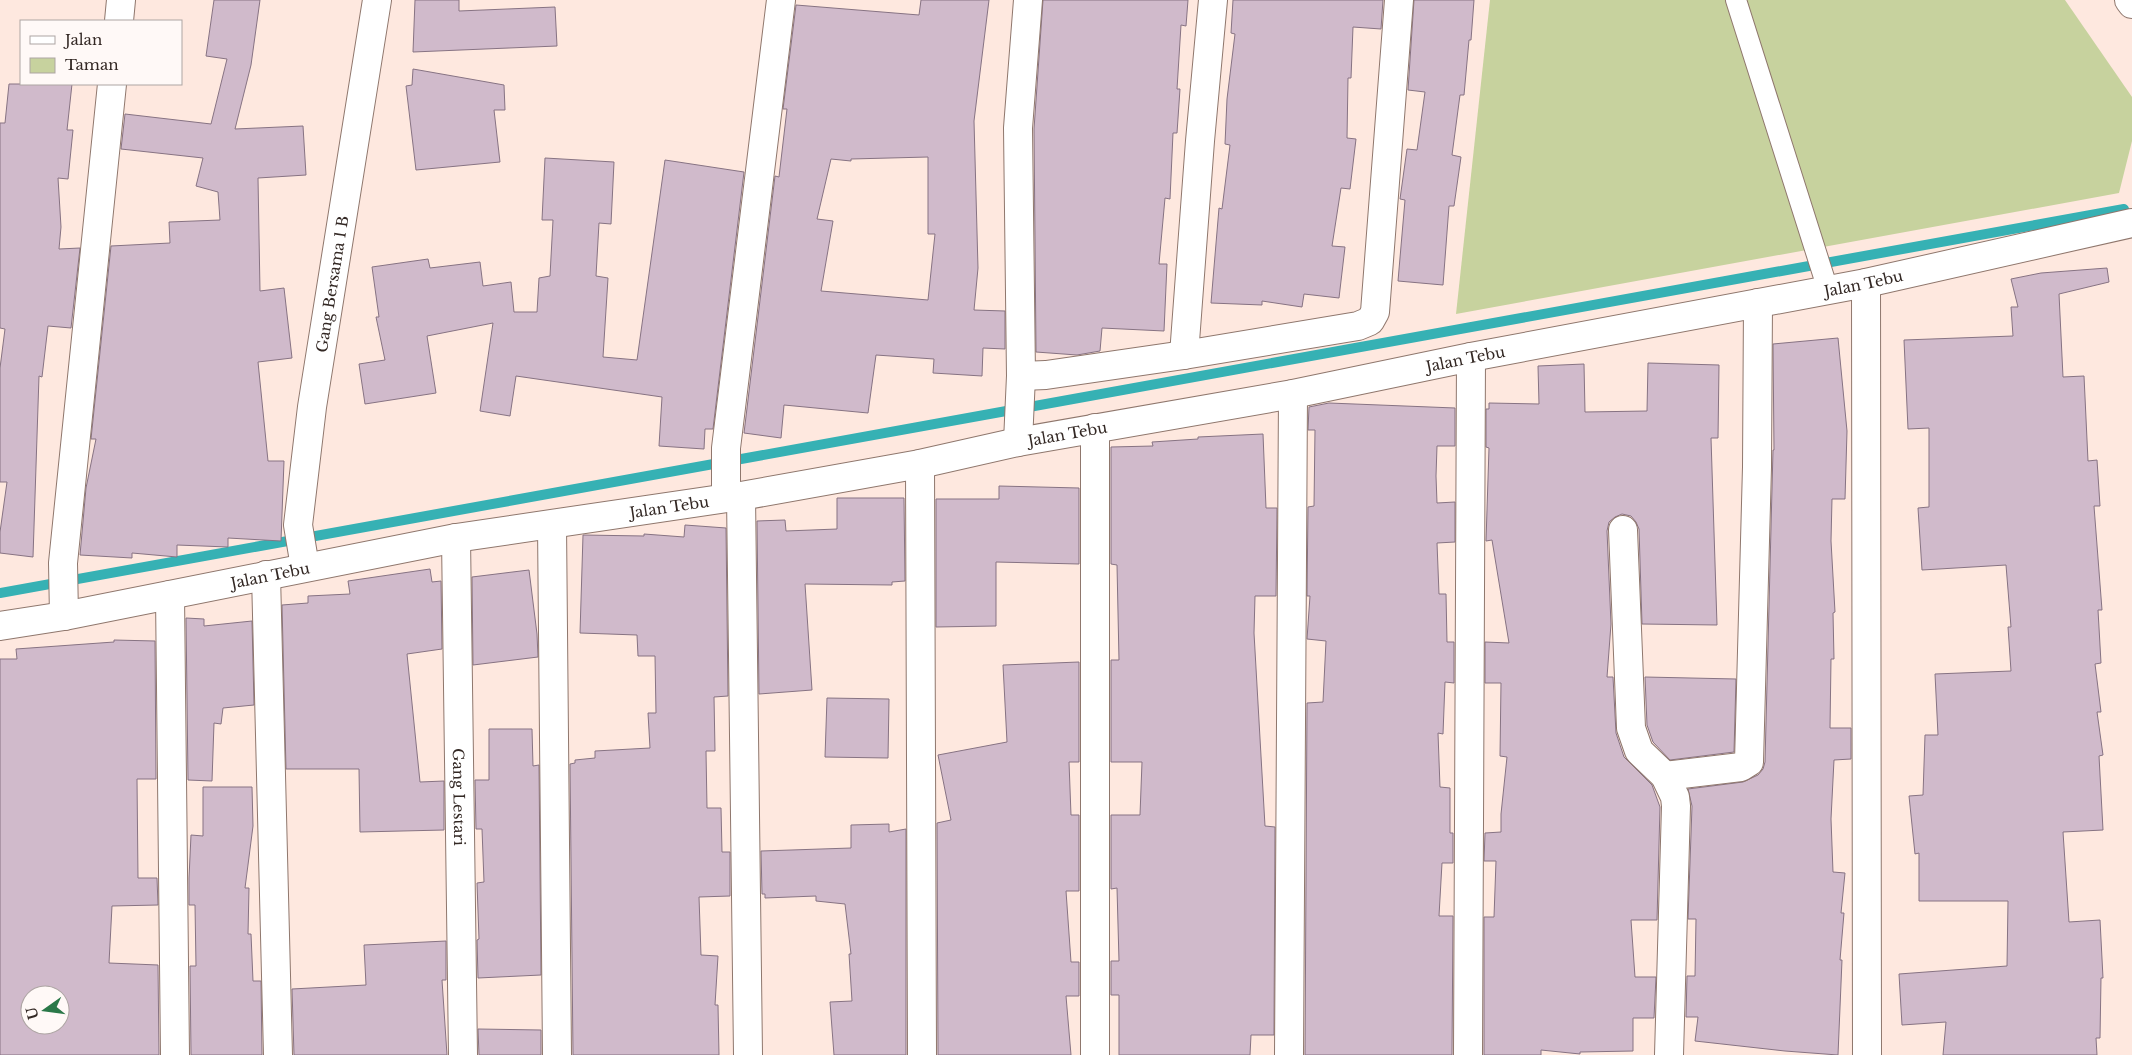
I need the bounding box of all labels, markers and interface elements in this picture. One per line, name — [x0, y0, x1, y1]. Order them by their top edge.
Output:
legend — [20, 20, 182, 85]
text: Jalan — [63, 30, 102, 49]
text: Taman — [65, 55, 119, 74]
street label: Gang Bersama 1 B — [311, 214, 352, 354]
street label: Jalan Tebu — [1820, 266, 1905, 301]
street label: Jalan Tebu — [1422, 341, 1506, 376]
street label: Jalan Tebu — [1024, 417, 1109, 450]
street label: Jalan Tebu — [626, 491, 710, 522]
street label: Jalan Tebu — [227, 558, 311, 592]
street label: Gang Lestari — [449, 748, 470, 846]
north arrow — [20, 985, 70, 1035]
text: U — [22, 1004, 43, 1021]

